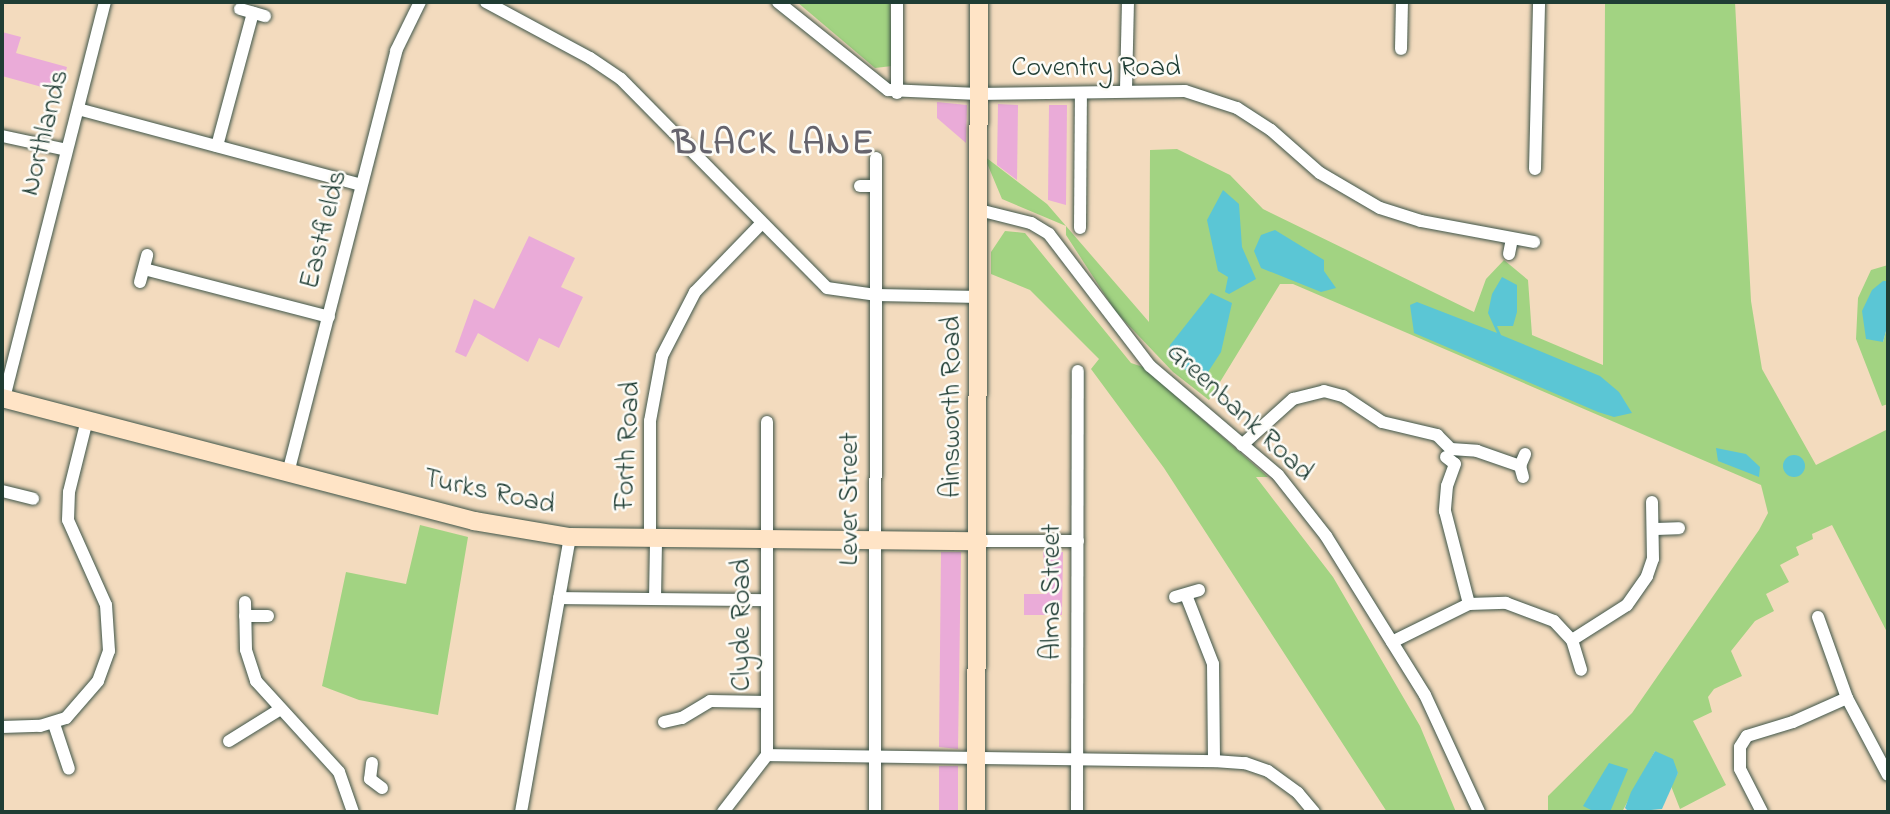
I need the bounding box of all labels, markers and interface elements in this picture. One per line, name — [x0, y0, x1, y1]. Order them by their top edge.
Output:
street label: Coventry Road — [1011, 52, 1181, 86]
street label: Northlands — [14, 67, 78, 199]
district label: BLACK LANE — [674, 124, 874, 166]
street label: Eastfields — [294, 167, 356, 293]
street label: Ainsworth Road — [936, 316, 970, 498]
street label: Greenbank Road — [1158, 336, 1320, 490]
street label: Forth Road — [609, 380, 649, 512]
street label: Lever Street — [834, 432, 868, 566]
street label: Turks Road — [420, 463, 558, 523]
street label: Alma Street — [1036, 524, 1070, 660]
street label: Clyde Road — [726, 559, 760, 691]

